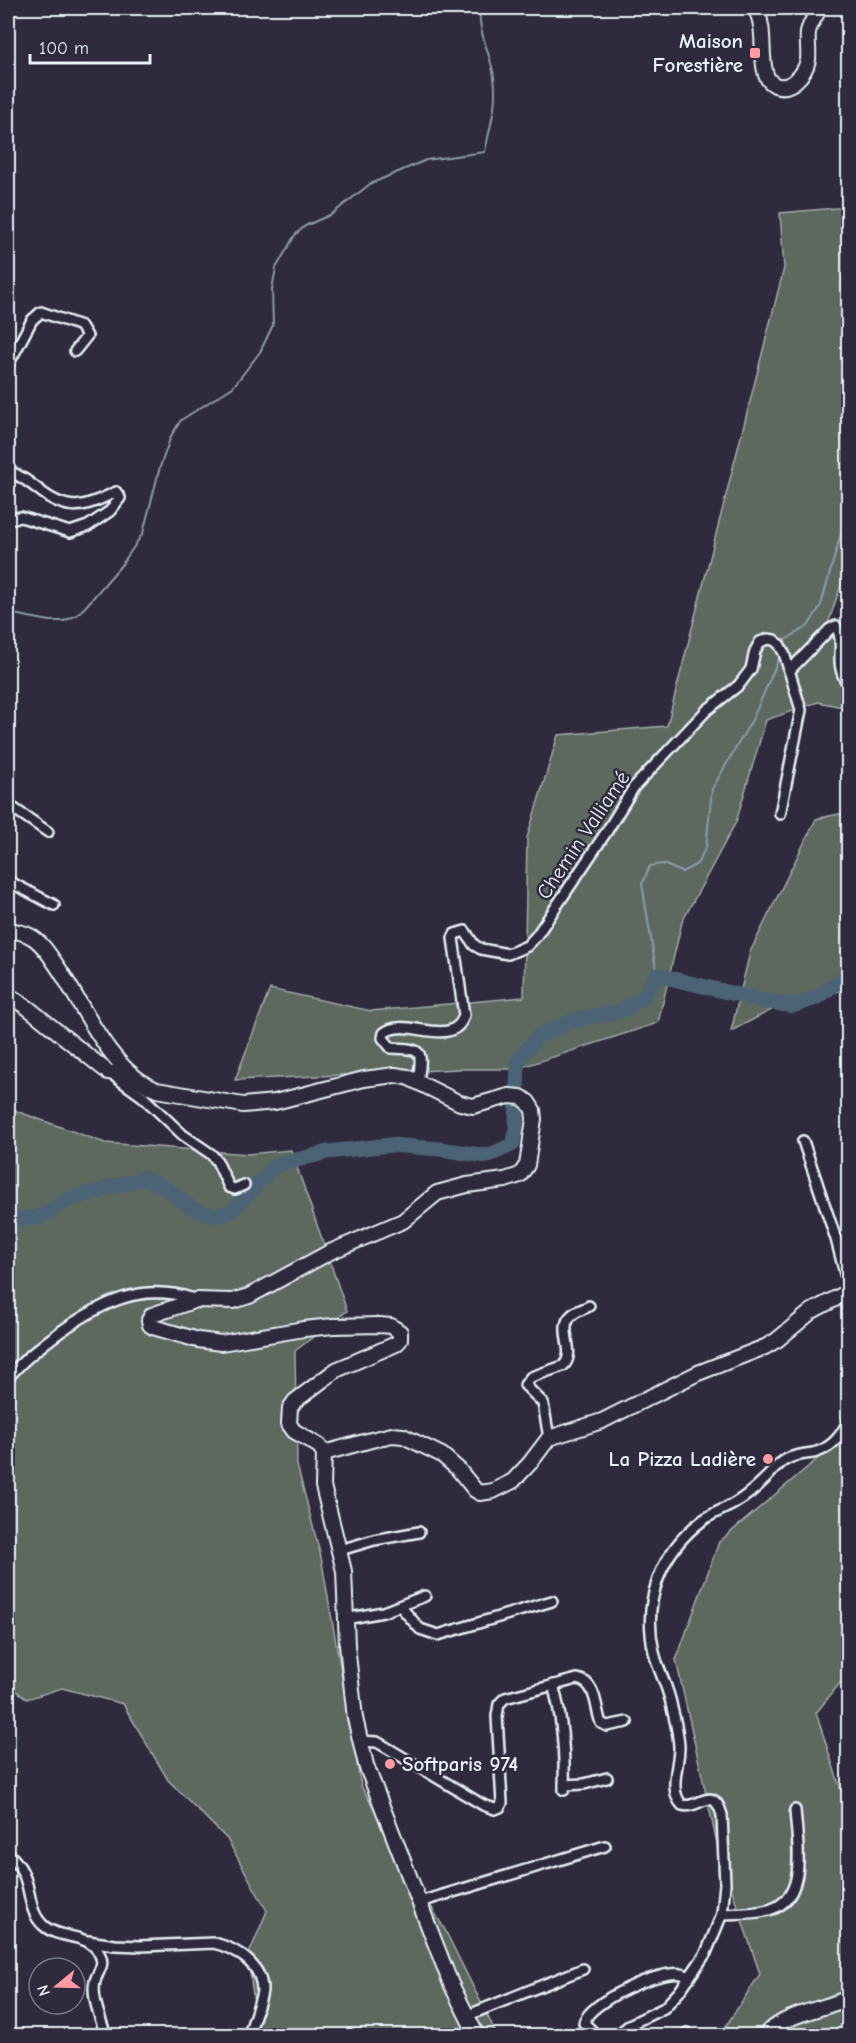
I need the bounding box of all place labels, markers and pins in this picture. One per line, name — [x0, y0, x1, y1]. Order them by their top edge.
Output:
place label: Maison Forestière — [652, 29, 743, 77]
marker: Maison Forestière — [748, 46, 762, 60]
place label: La Pizza Ladière — [609, 1447, 756, 1471]
marker: La Pizza Ladière — [761, 1452, 775, 1466]
place label: Softparis 974 — [402, 1752, 518, 1776]
marker: Softparis 974 — [383, 1757, 397, 1771]

